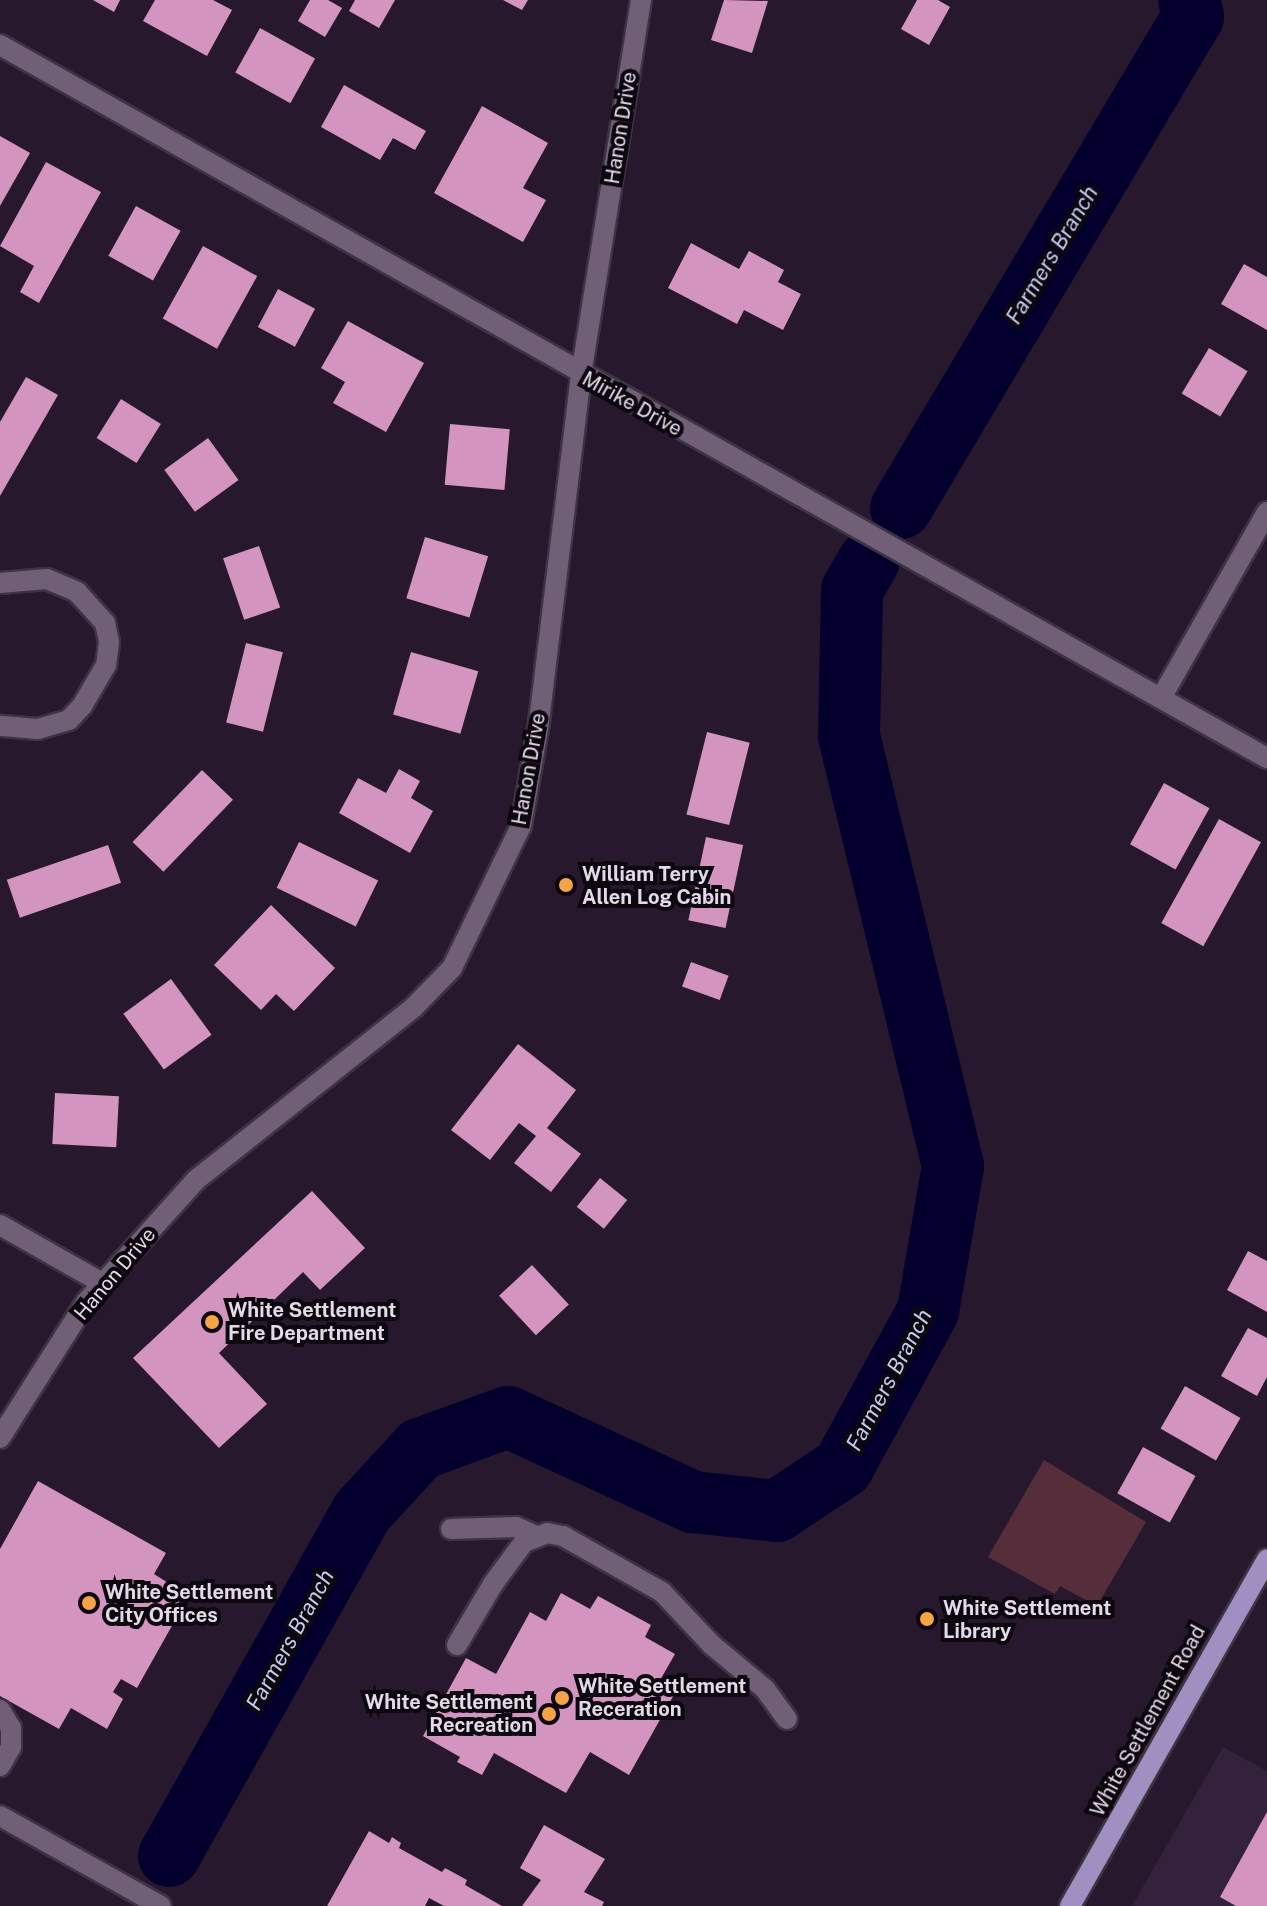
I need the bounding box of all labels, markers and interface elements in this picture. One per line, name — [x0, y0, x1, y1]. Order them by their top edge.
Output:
street label: Hanon Drive — [600, 70, 642, 186]
water label: Farmers Branch — [1000, 181, 1104, 329]
street label: Mirike Drive — [578, 367, 686, 441]
street label: Hanon Drive — [507, 711, 551, 827]
place label: William Terry Allen Log Cabin — [582, 862, 731, 909]
marker: William Terry Allen Log Cabin — [557, 876, 575, 894]
street label: Hanon Drive — [69, 1223, 161, 1325]
place label: White Settlement Fire Department — [228, 1298, 396, 1345]
water label: Farmers Branch — [841, 1305, 937, 1455]
marker: White Settlement Fire Department — [203, 1313, 221, 1331]
water label: Farmers Branch — [240, 1565, 340, 1715]
place label: White Settlement City Offices — [105, 1580, 273, 1627]
marker: White Settlement City Offices — [80, 1594, 98, 1612]
place label: White Settlement Library — [943, 1596, 1111, 1643]
marker: White Settlement Library — [918, 1610, 936, 1628]
street label: White Settlement Road — [1085, 1621, 1211, 1821]
place label: White Settlement Receration — [578, 1674, 746, 1721]
marker: White Settlement Receration — [553, 1689, 571, 1707]
place label: White Settlement Recreation — [365, 1690, 533, 1737]
marker: White Settlement Recreation — [540, 1705, 558, 1723]

